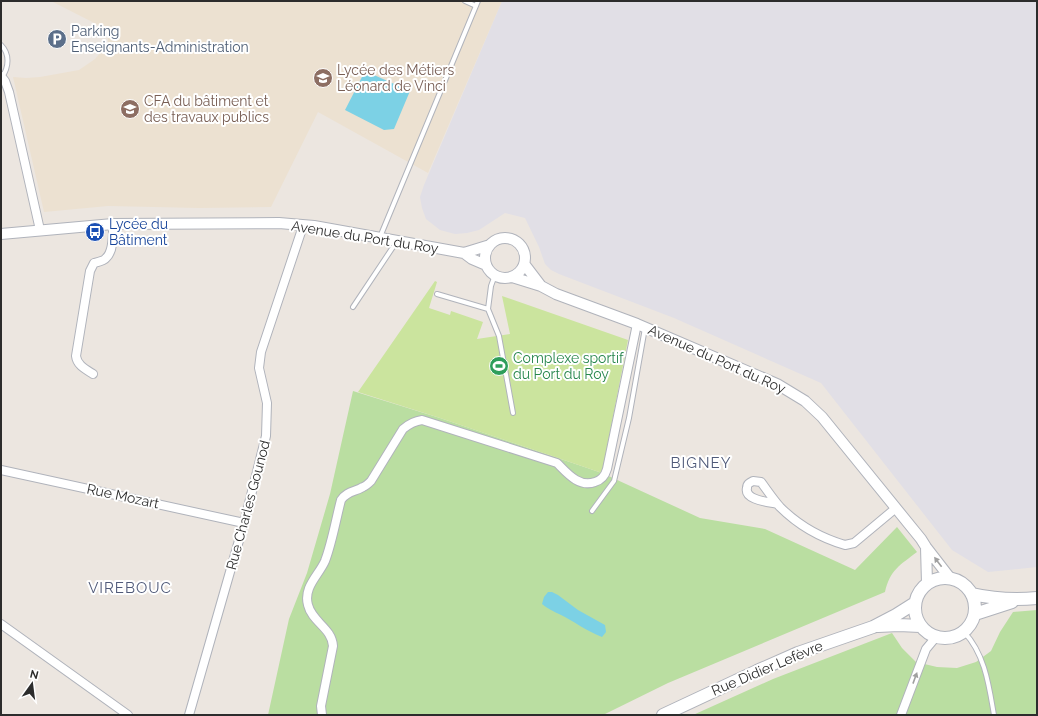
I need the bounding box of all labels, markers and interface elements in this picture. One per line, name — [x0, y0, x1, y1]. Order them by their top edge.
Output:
place label: Parking Enseignants-Administration — [71, 23, 249, 55]
parking icon: Parking Enseignants-Administration — [46, 28, 68, 50]
place label: Lycée des Métiers Léonard de Vinci — [337, 62, 454, 94]
school or university icon: Lycée des Métiers Léonard de Vinci — [312, 67, 334, 89]
place label: CFA du bâtiment et des travaux publics — [144, 93, 269, 125]
school or university icon: CFA du bâtiment et des travaux publics — [119, 98, 141, 120]
place label: Lycée du Bâtiment — [109, 216, 168, 248]
street label: Avenue du Port du Roy — [290, 217, 440, 257]
bus stop icon: Lycée du Bâtiment — [84, 221, 106, 243]
street label: Avenue du Port du Roy — [646, 321, 788, 397]
place label: Complexe sportif du Port du Roy — [513, 350, 625, 382]
sports icon: Complexe sportif du Port du Roy — [488, 355, 510, 377]
street label: Rue Charles Gounod — [223, 438, 273, 572]
district label: BIGNEY — [671, 454, 731, 472]
street label: Rue Mozart — [85, 481, 161, 512]
one-way arrow — [934, 557, 942, 568]
district label: VIREBOUC — [88, 579, 172, 597]
street label: Rue Didier Lefèvre — [709, 637, 825, 699]
north arrow — [12, 664, 52, 704]
text: N — [29, 667, 40, 682]
one-way arrow — [912, 672, 918, 684]

